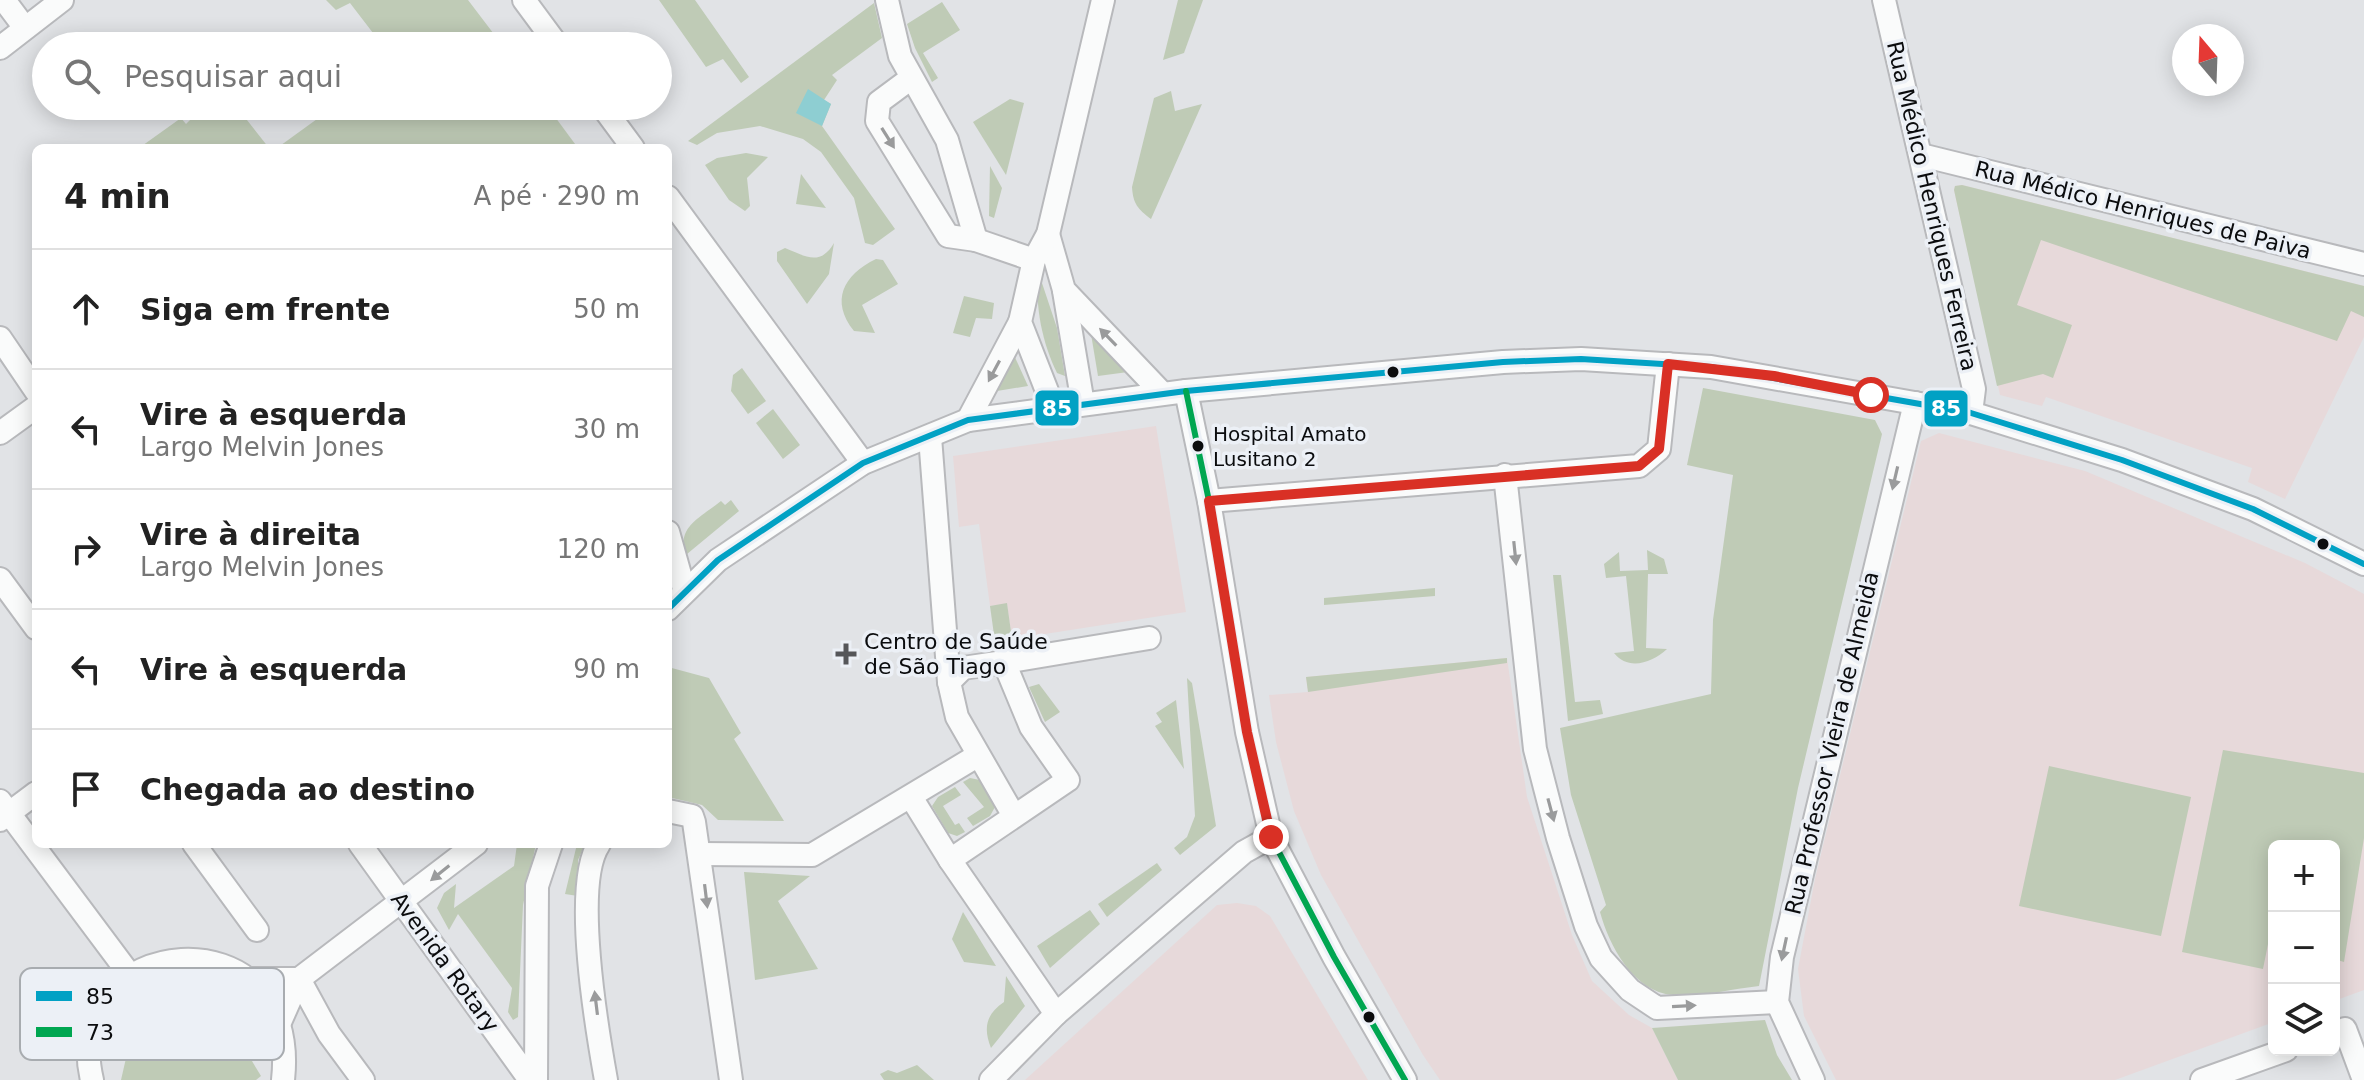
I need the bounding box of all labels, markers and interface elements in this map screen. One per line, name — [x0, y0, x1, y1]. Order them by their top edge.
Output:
north arrow — [2172, 24, 2244, 96]
search box — [32, 32, 672, 120]
street label: Rua Médico Henriques Ferreira — [1882, 39, 1982, 373]
icon: search — [60, 54, 104, 98]
text: Pesquisar aqui — [124, 59, 342, 94]
one-way arrow — [880, 127, 894, 149]
street label: Rua Médico Henriques de Paiva — [1972, 156, 2314, 264]
text: 4 min — [64, 176, 171, 216]
text: A pé · 290 m — [473, 181, 640, 211]
icon: ahead — [64, 287, 108, 331]
text: Siga em frente — [140, 292, 390, 327]
text: 50 m — [573, 294, 640, 324]
one-way arrow — [1100, 328, 1118, 347]
one-way arrow — [988, 360, 1002, 382]
unlabelled marker — [1385, 364, 1401, 380]
route start — [1853, 377, 1889, 413]
line badge: 85 — [1034, 389, 1080, 427]
line badge: 85 — [1923, 389, 1969, 428]
text: 85 — [1042, 396, 1072, 421]
text: 85 — [1931, 396, 1961, 421]
text: Vire à esquerda — [140, 397, 407, 432]
icon: left — [64, 407, 108, 451]
text: 30 m — [573, 414, 640, 444]
place label: Hospital Amato Lusitano 2 — [1213, 422, 1366, 471]
text: Largo Melvin Jones — [140, 432, 384, 462]
marker: Hospital Amato Lusitano 2 — [1190, 438, 1206, 454]
one-way arrow — [1888, 465, 1900, 490]
text: Vire à direita — [140, 517, 361, 552]
icon: right — [64, 527, 108, 571]
text: 120 m — [557, 534, 640, 564]
unlabelled marker — [2315, 536, 2331, 552]
one-way arrow — [1509, 541, 1522, 566]
text: Largo Melvin Jones — [140, 552, 384, 582]
street label: Rua Professor Vieira de Almeida — [1780, 569, 1884, 917]
place label: Centro de Saúde de São Tiago — [864, 629, 1048, 679]
marker: Centro de Saúde de São Tiago — [835, 643, 857, 665]
icon: left — [64, 647, 108, 691]
text: Vire à esquerda — [140, 652, 407, 687]
text: 90 m — [573, 654, 640, 684]
icon: arrive — [64, 767, 108, 811]
text: Chegada ao destino — [140, 772, 475, 807]
one-way arrow — [1545, 797, 1557, 822]
route end — [1253, 819, 1289, 855]
map controls — [2268, 840, 2340, 1056]
button: + — [2268, 840, 2340, 912]
one-way arrow — [429, 865, 450, 882]
one-way arrow — [700, 884, 713, 909]
street label: Avenida Rotary — [386, 887, 504, 1037]
button: − — [2268, 912, 2340, 984]
one-way arrow — [1777, 937, 1790, 962]
legend — [20, 968, 284, 1060]
text: 85 — [86, 984, 114, 1009]
button: layers — [2268, 984, 2340, 1056]
one-way arrow — [590, 990, 603, 1015]
one-way arrow — [1672, 1000, 1697, 1013]
unlabelled marker — [1361, 1009, 1377, 1025]
text: 73 — [86, 1020, 114, 1045]

